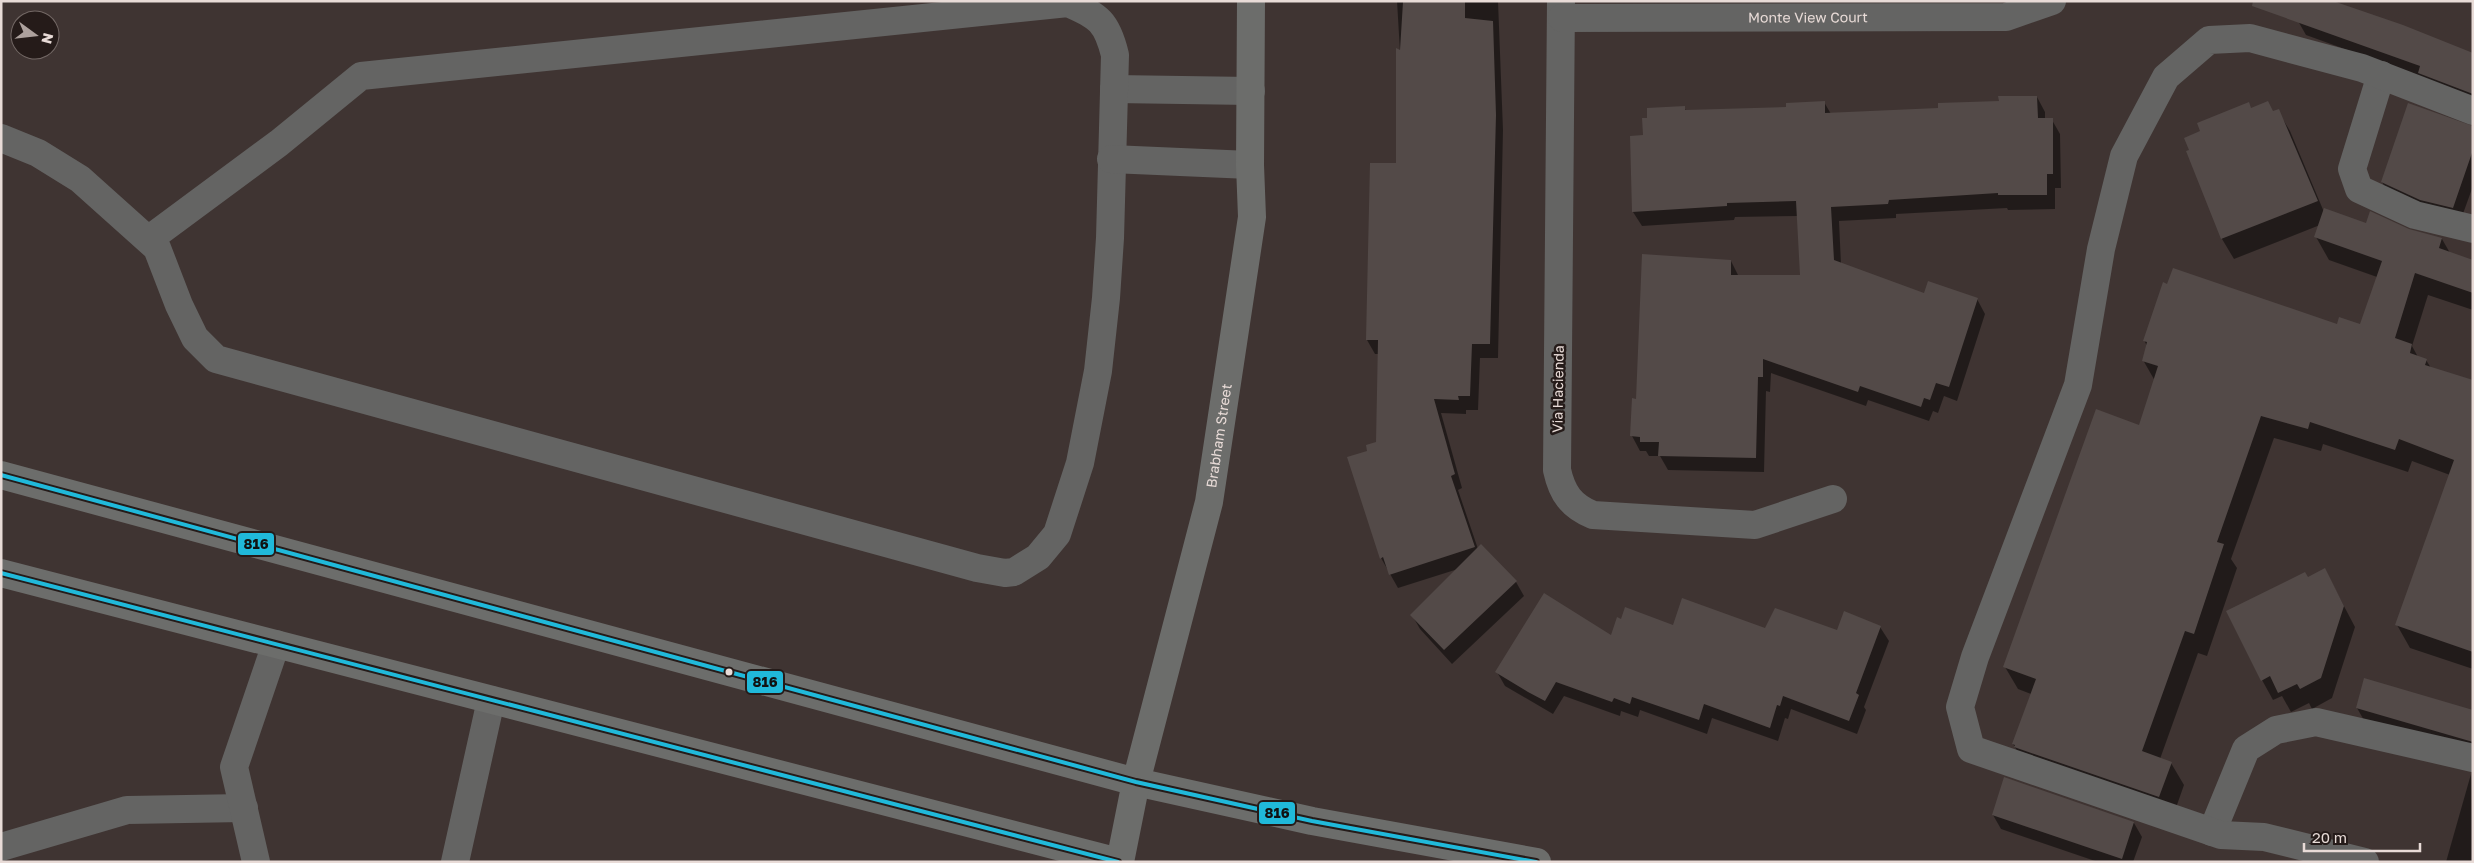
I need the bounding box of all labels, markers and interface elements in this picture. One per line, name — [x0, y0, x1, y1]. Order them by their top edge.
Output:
street label: Monte View Court — [1748, 8, 1868, 26]
north arrow — [10, 10, 60, 60]
text: N — [38, 31, 58, 46]
street label: Via Hacienda — [1548, 345, 1567, 433]
street label: Brabham Street — [1202, 382, 1235, 489]
line badge: 816 — [237, 532, 275, 556]
text: 816 — [243, 535, 269, 552]
unlabelled marker — [724, 667, 734, 677]
line badge: 816 — [746, 670, 784, 694]
text: 816 — [752, 673, 778, 690]
line badge: 816 — [1258, 801, 1296, 825]
text: 816 — [1264, 804, 1290, 821]
scale bar — [2304, 820, 2420, 852]
text: 20 m — [2312, 828, 2347, 846]

